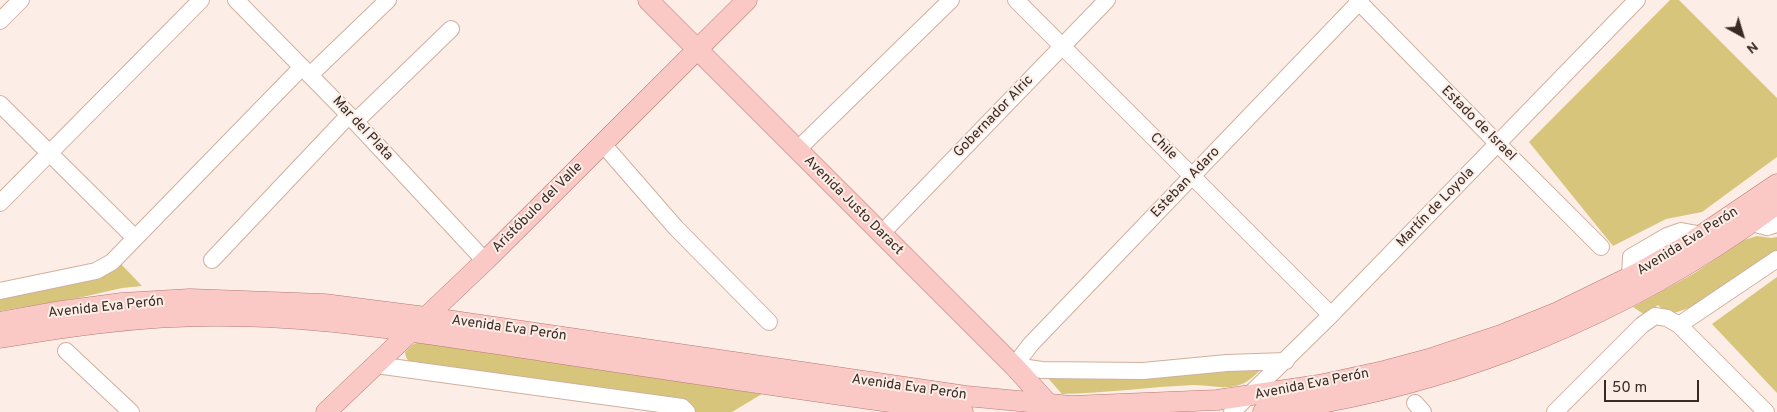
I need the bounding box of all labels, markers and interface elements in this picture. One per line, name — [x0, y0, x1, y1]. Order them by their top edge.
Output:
north arrow — [1717, 10, 1767, 60]
text: N — [1742, 37, 1761, 57]
street label: Gobernador Alric — [951, 72, 1037, 162]
street label: Estado de Israel — [1437, 83, 1519, 165]
street label: Mar del Plata — [328, 93, 396, 165]
street label: Chile — [1146, 130, 1180, 164]
street label: Esteban Adaro — [1148, 144, 1224, 222]
street label: Avenida Justo Daract — [800, 153, 906, 259]
street label: Aristóbulo del Valle — [489, 159, 587, 257]
street label: Martín de Loyola — [1394, 165, 1478, 251]
street label: Avenida Eva Perón — [1634, 204, 1742, 280]
street label: Avenida Eva Perón — [47, 294, 165, 322]
street label: Avenida Eva Perón — [450, 313, 568, 345]
street label: Avenida Eva Perón — [1253, 366, 1371, 404]
scale bar — [1607, 370, 1702, 402]
street label: Avenida Eva Perón — [850, 372, 968, 404]
text: 50 m — [1612, 379, 1647, 398]

